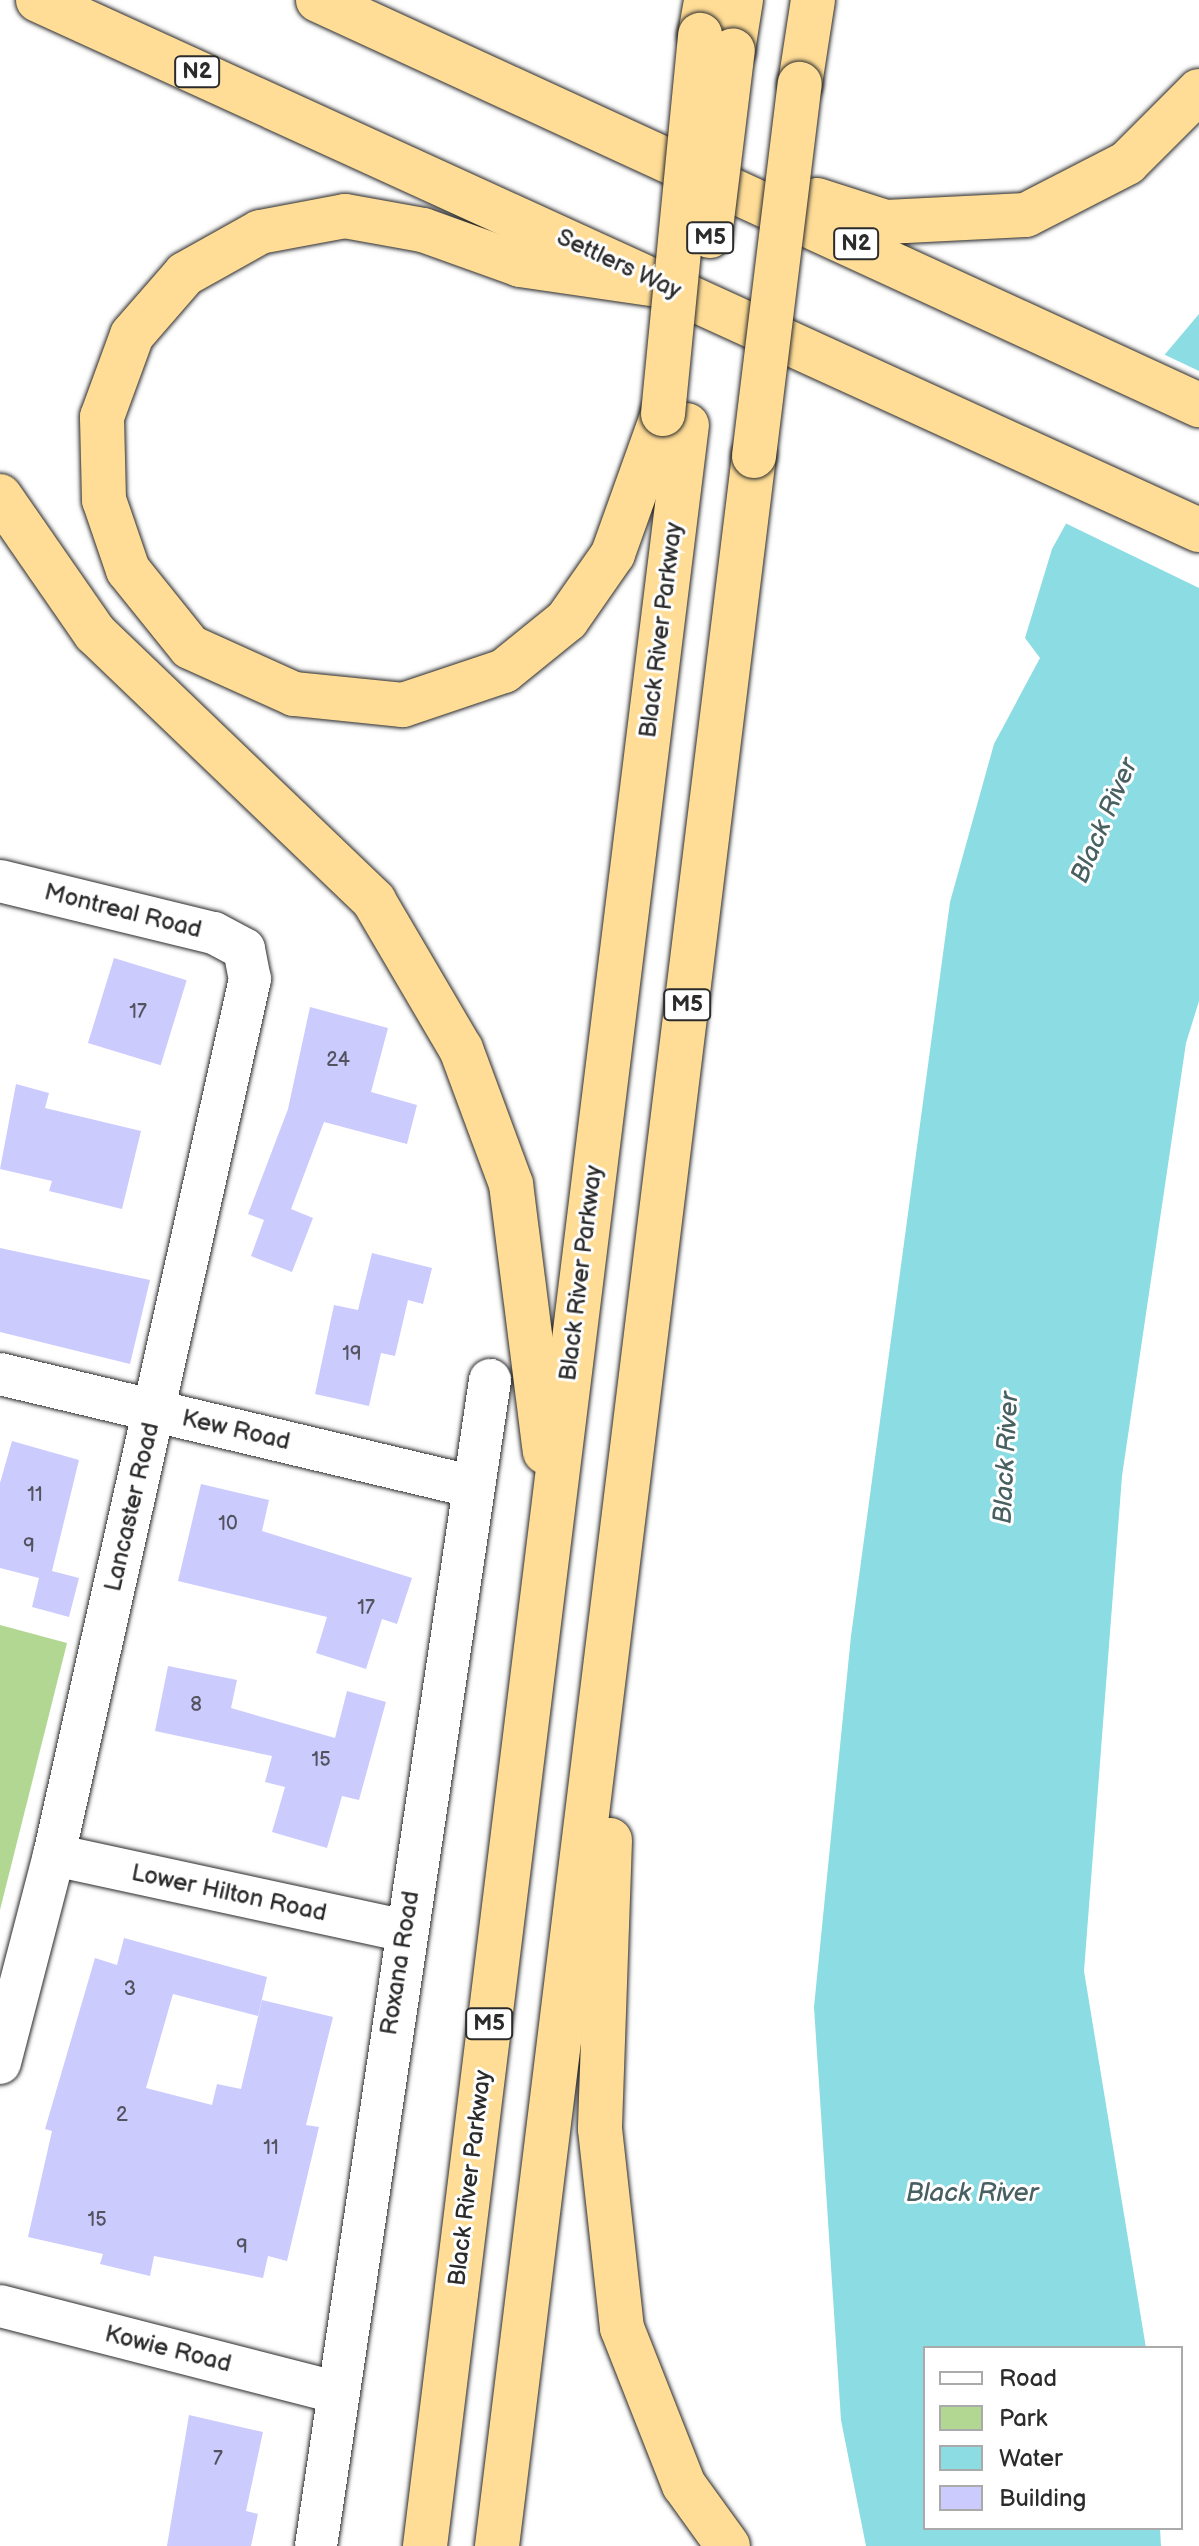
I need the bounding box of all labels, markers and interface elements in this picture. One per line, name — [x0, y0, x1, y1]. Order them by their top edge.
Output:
road number: N2 — [173, 54, 221, 90]
road number: M5 — [686, 220, 734, 256]
street label: Settlers Way — [552, 222, 686, 306]
road number: N2 — [832, 226, 880, 262]
street label: Black River Parkway — [633, 520, 689, 740]
water label: Black River — [1065, 754, 1145, 888]
street label: Montreal Road — [41, 878, 205, 944]
road number: M5 — [663, 987, 711, 1023]
house number: 17 — [129, 1000, 147, 1024]
house number: 24 — [326, 1048, 350, 1072]
street label: Black River Parkway — [553, 1163, 609, 1383]
house number: 19 — [342, 1342, 362, 1366]
water label: Black River — [988, 1391, 1026, 1525]
street label: Kew Road — [179, 1404, 293, 1456]
street label: Lancaster Road — [99, 1420, 165, 1594]
house number: 11 — [27, 1483, 43, 1507]
house number: 10 — [218, 1512, 238, 1536]
house number: 9 — [23, 1534, 35, 1558]
house number: 17 — [357, 1596, 375, 1620]
house number: 8 — [190, 1693, 202, 1717]
house number: 15 — [311, 1748, 331, 1772]
street label: Lower Hilton Road — [129, 1858, 329, 1928]
street label: Roxana Road — [374, 1889, 426, 2037]
house number: 3 — [124, 1977, 136, 2001]
road number: M5 — [465, 2006, 513, 2042]
street label: Black River Parkway — [442, 2068, 498, 2288]
house number: 2 — [116, 2103, 128, 2127]
house number: 11 — [263, 2136, 279, 2160]
water label: Black River — [906, 2178, 1038, 2210]
house number: 15 — [87, 2208, 107, 2232]
house number: 9 — [236, 2235, 248, 2259]
street label: Kowie Road — [102, 2319, 234, 2379]
legend — [923, 2346, 1183, 2530]
text: Road — [999, 2364, 1057, 2393]
text: Park — [999, 2404, 1047, 2433]
text: Water — [999, 2444, 1063, 2473]
house number: 7 — [213, 2447, 223, 2471]
text: Building — [999, 2484, 1086, 2513]

